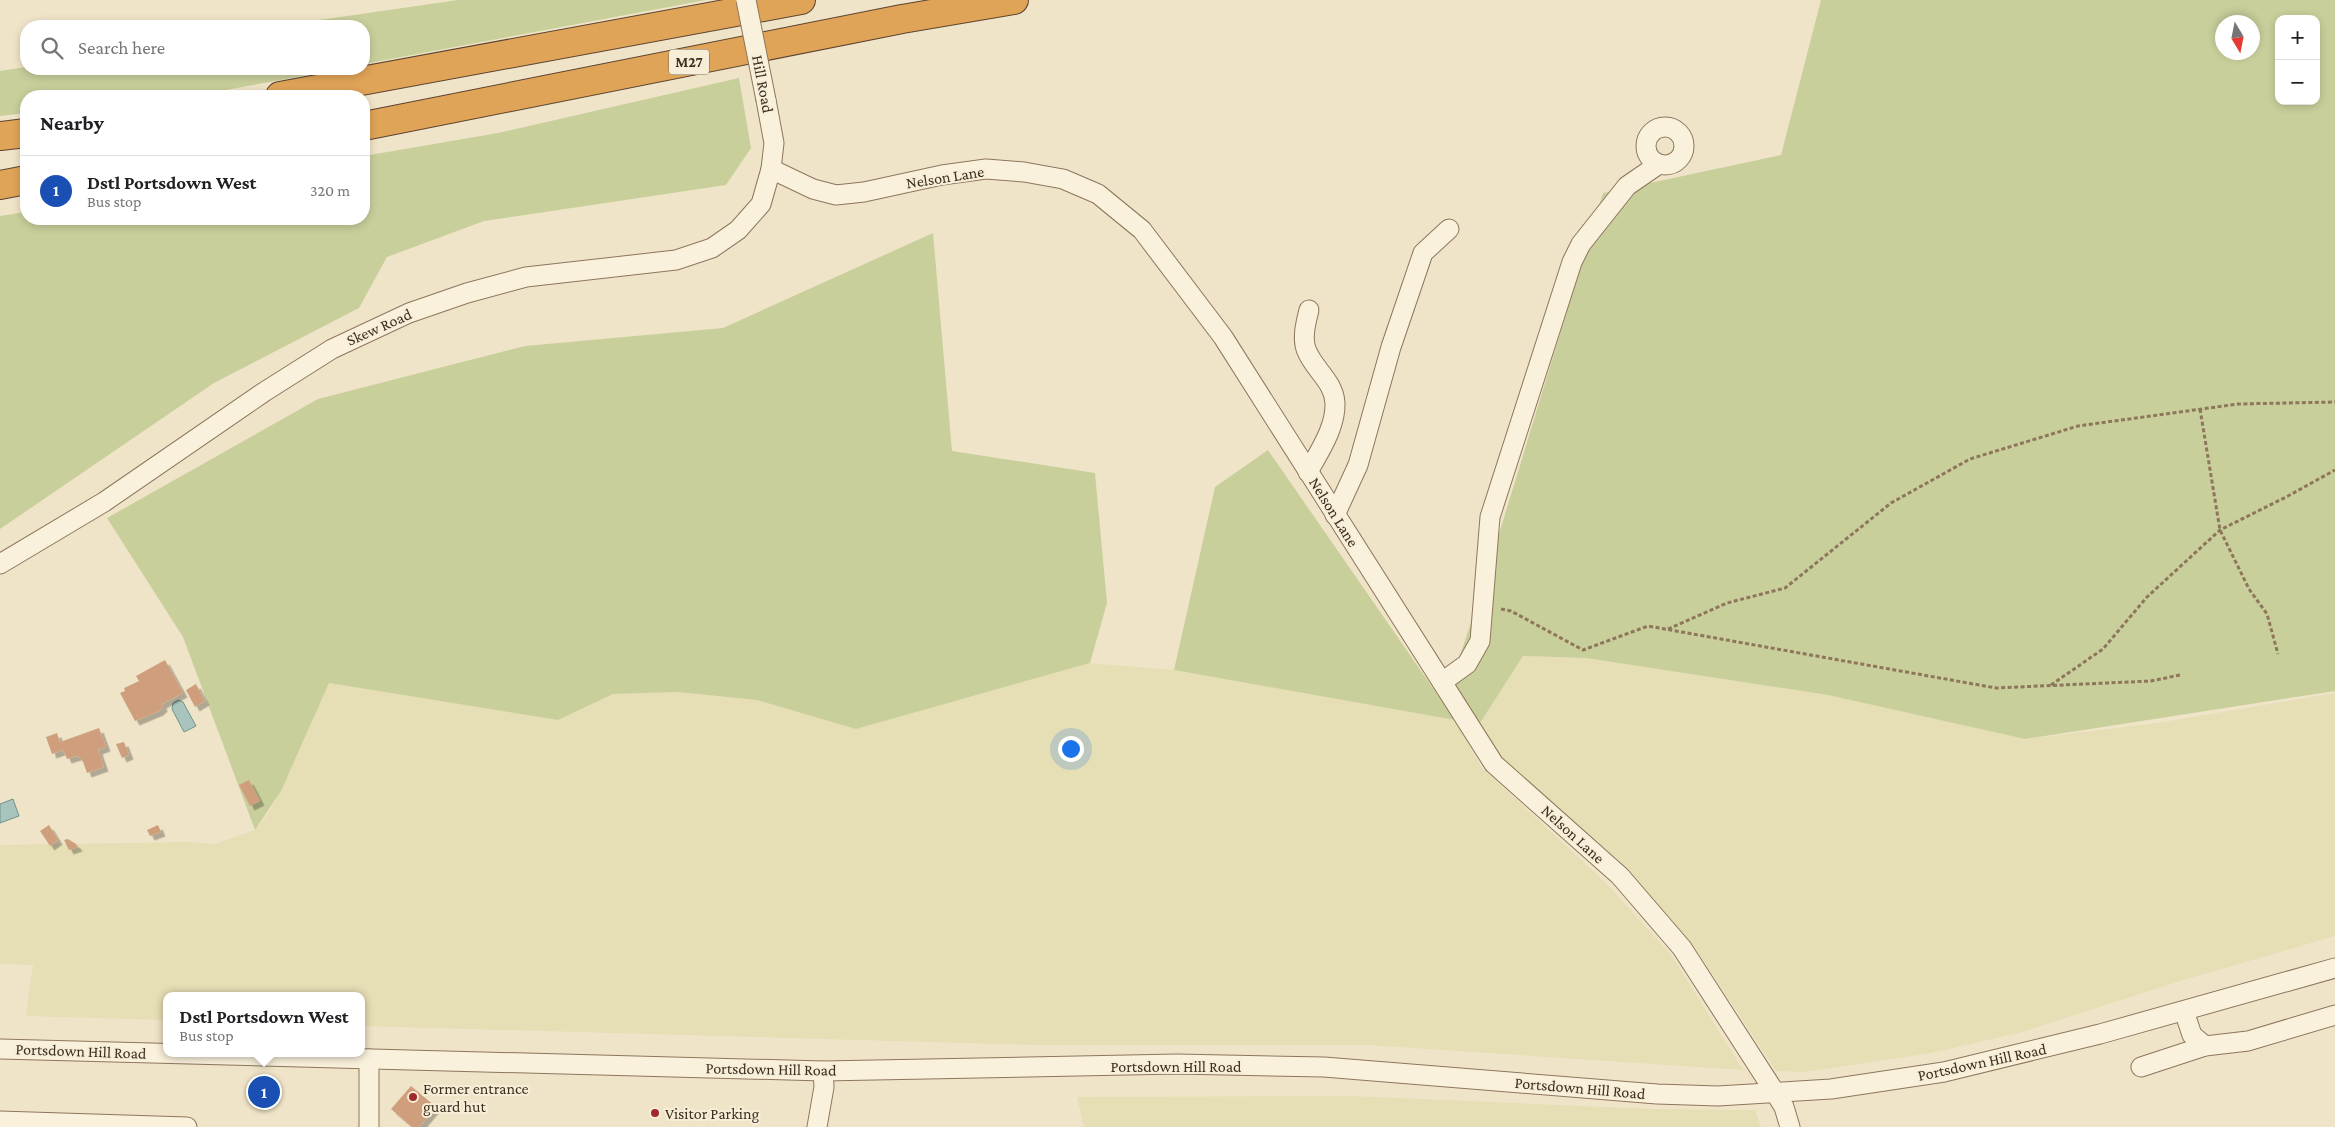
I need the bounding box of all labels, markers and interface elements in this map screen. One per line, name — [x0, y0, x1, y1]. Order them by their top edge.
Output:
north arrow — [2215, 15, 2260, 60]
map controls — [2275, 15, 2320, 105]
button: + — [2275, 15, 2320, 60]
search box — [20, 20, 370, 75]
icon: search — [38, 34, 66, 62]
text: Search here — [78, 37, 165, 58]
road number: M27 — [669, 50, 709, 74]
street label: Hill Road — [749, 54, 777, 115]
button: − — [2275, 60, 2320, 105]
text: Nearby — [40, 111, 104, 135]
street label: Nelson Lane — [905, 162, 985, 192]
text: Dstl Portsdown West — [87, 172, 256, 193]
text: 1 — [53, 182, 59, 199]
text: 320 m — [310, 182, 350, 199]
text: Bus stop — [87, 193, 141, 210]
street label: Skew Road — [344, 305, 415, 349]
street label: Nelson Lane — [1306, 474, 1362, 550]
your location — [1058, 736, 1084, 762]
street label: Nelson Lane — [1538, 801, 1608, 867]
popup — [163, 992, 365, 1057]
text: Dstl Portsdown West — [179, 1006, 349, 1027]
text: Bus stop — [179, 1027, 234, 1044]
street label: Portsdown Hill Road — [15, 1040, 147, 1062]
street label: Portsdown Hill Road — [1916, 1040, 2048, 1084]
street label: Portsdown Hill Road — [1110, 1058, 1242, 1075]
street label: Portsdown Hill Road — [705, 1059, 837, 1079]
pin: 1 — [248, 1073, 280, 1111]
street label: Portsdown Hill Road — [1514, 1074, 1647, 1102]
place label: Former entrance guard hut — [423, 1080, 529, 1116]
marker: Former entrance guard hut — [407, 1091, 419, 1103]
place label: Visitor Parking — [665, 1105, 760, 1123]
marker: Visitor Parking — [649, 1107, 661, 1119]

